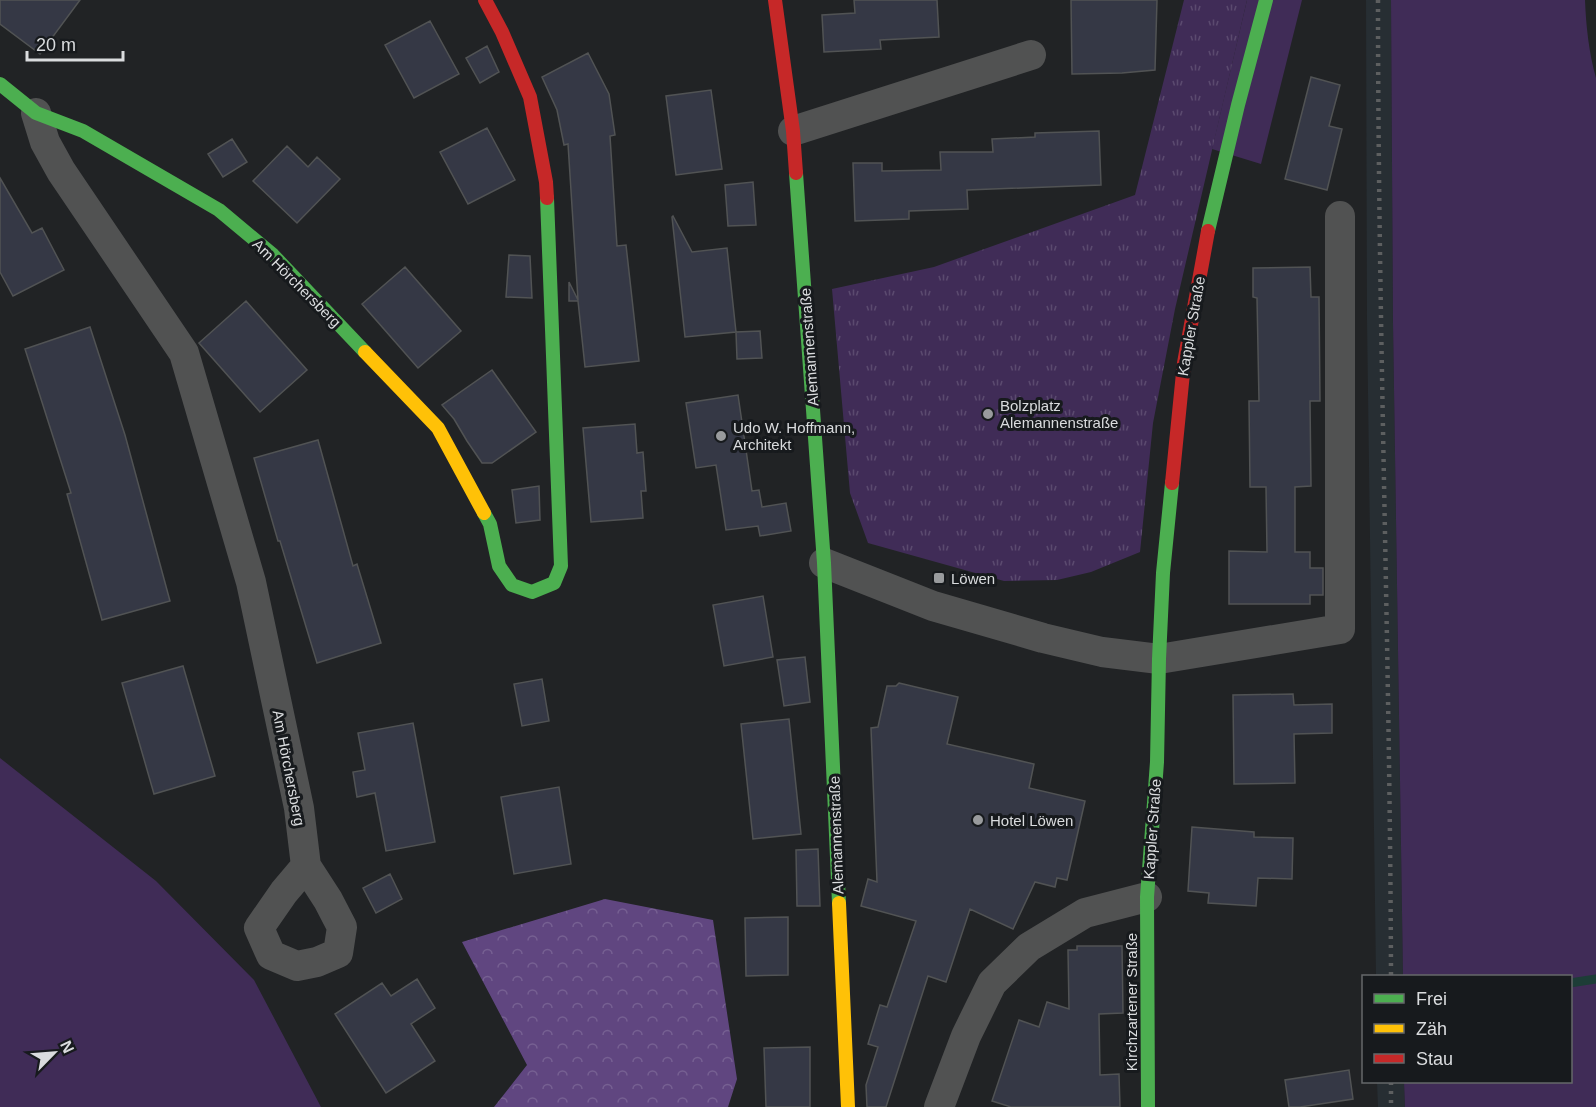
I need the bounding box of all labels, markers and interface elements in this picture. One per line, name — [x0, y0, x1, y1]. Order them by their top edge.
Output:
scale bar — [27, 24, 123, 62]
text: 20 m — [36, 35, 76, 55]
street label: Am Hörchersberg — [249, 235, 345, 331]
street label: Kappler Straße — [1174, 275, 1208, 377]
street label: Alemannenstraße — [796, 287, 822, 407]
place label: Bolzplatz Alemannenstraße — [1000, 397, 1118, 431]
marker: Bolzplatz Alemannenstraße — [981, 407, 995, 421]
place label: Udo W. Hoffmann, Architekt — [733, 419, 855, 453]
marker: Udo W. Hoffmann, Architekt — [714, 429, 728, 443]
place label: Löwen — [951, 570, 995, 587]
marker: Löwen — [932, 571, 946, 585]
street label: Am Hörchersberg — [269, 709, 309, 827]
street label: Alemannenstraße — [825, 776, 847, 894]
street label: Kappler Straße — [1140, 778, 1164, 880]
place label: Hotel Löwen — [990, 812, 1073, 829]
marker: Hotel Löwen — [971, 813, 985, 827]
street label: Kirchzartener Straße — [1123, 933, 1140, 1071]
legend — [1362, 975, 1572, 1083]
text: Frei — [1416, 989, 1447, 1009]
text: Zäh — [1416, 1019, 1447, 1039]
north arrow — [24, 1023, 84, 1083]
text: N — [57, 1038, 77, 1056]
text: Stau — [1416, 1049, 1453, 1069]

